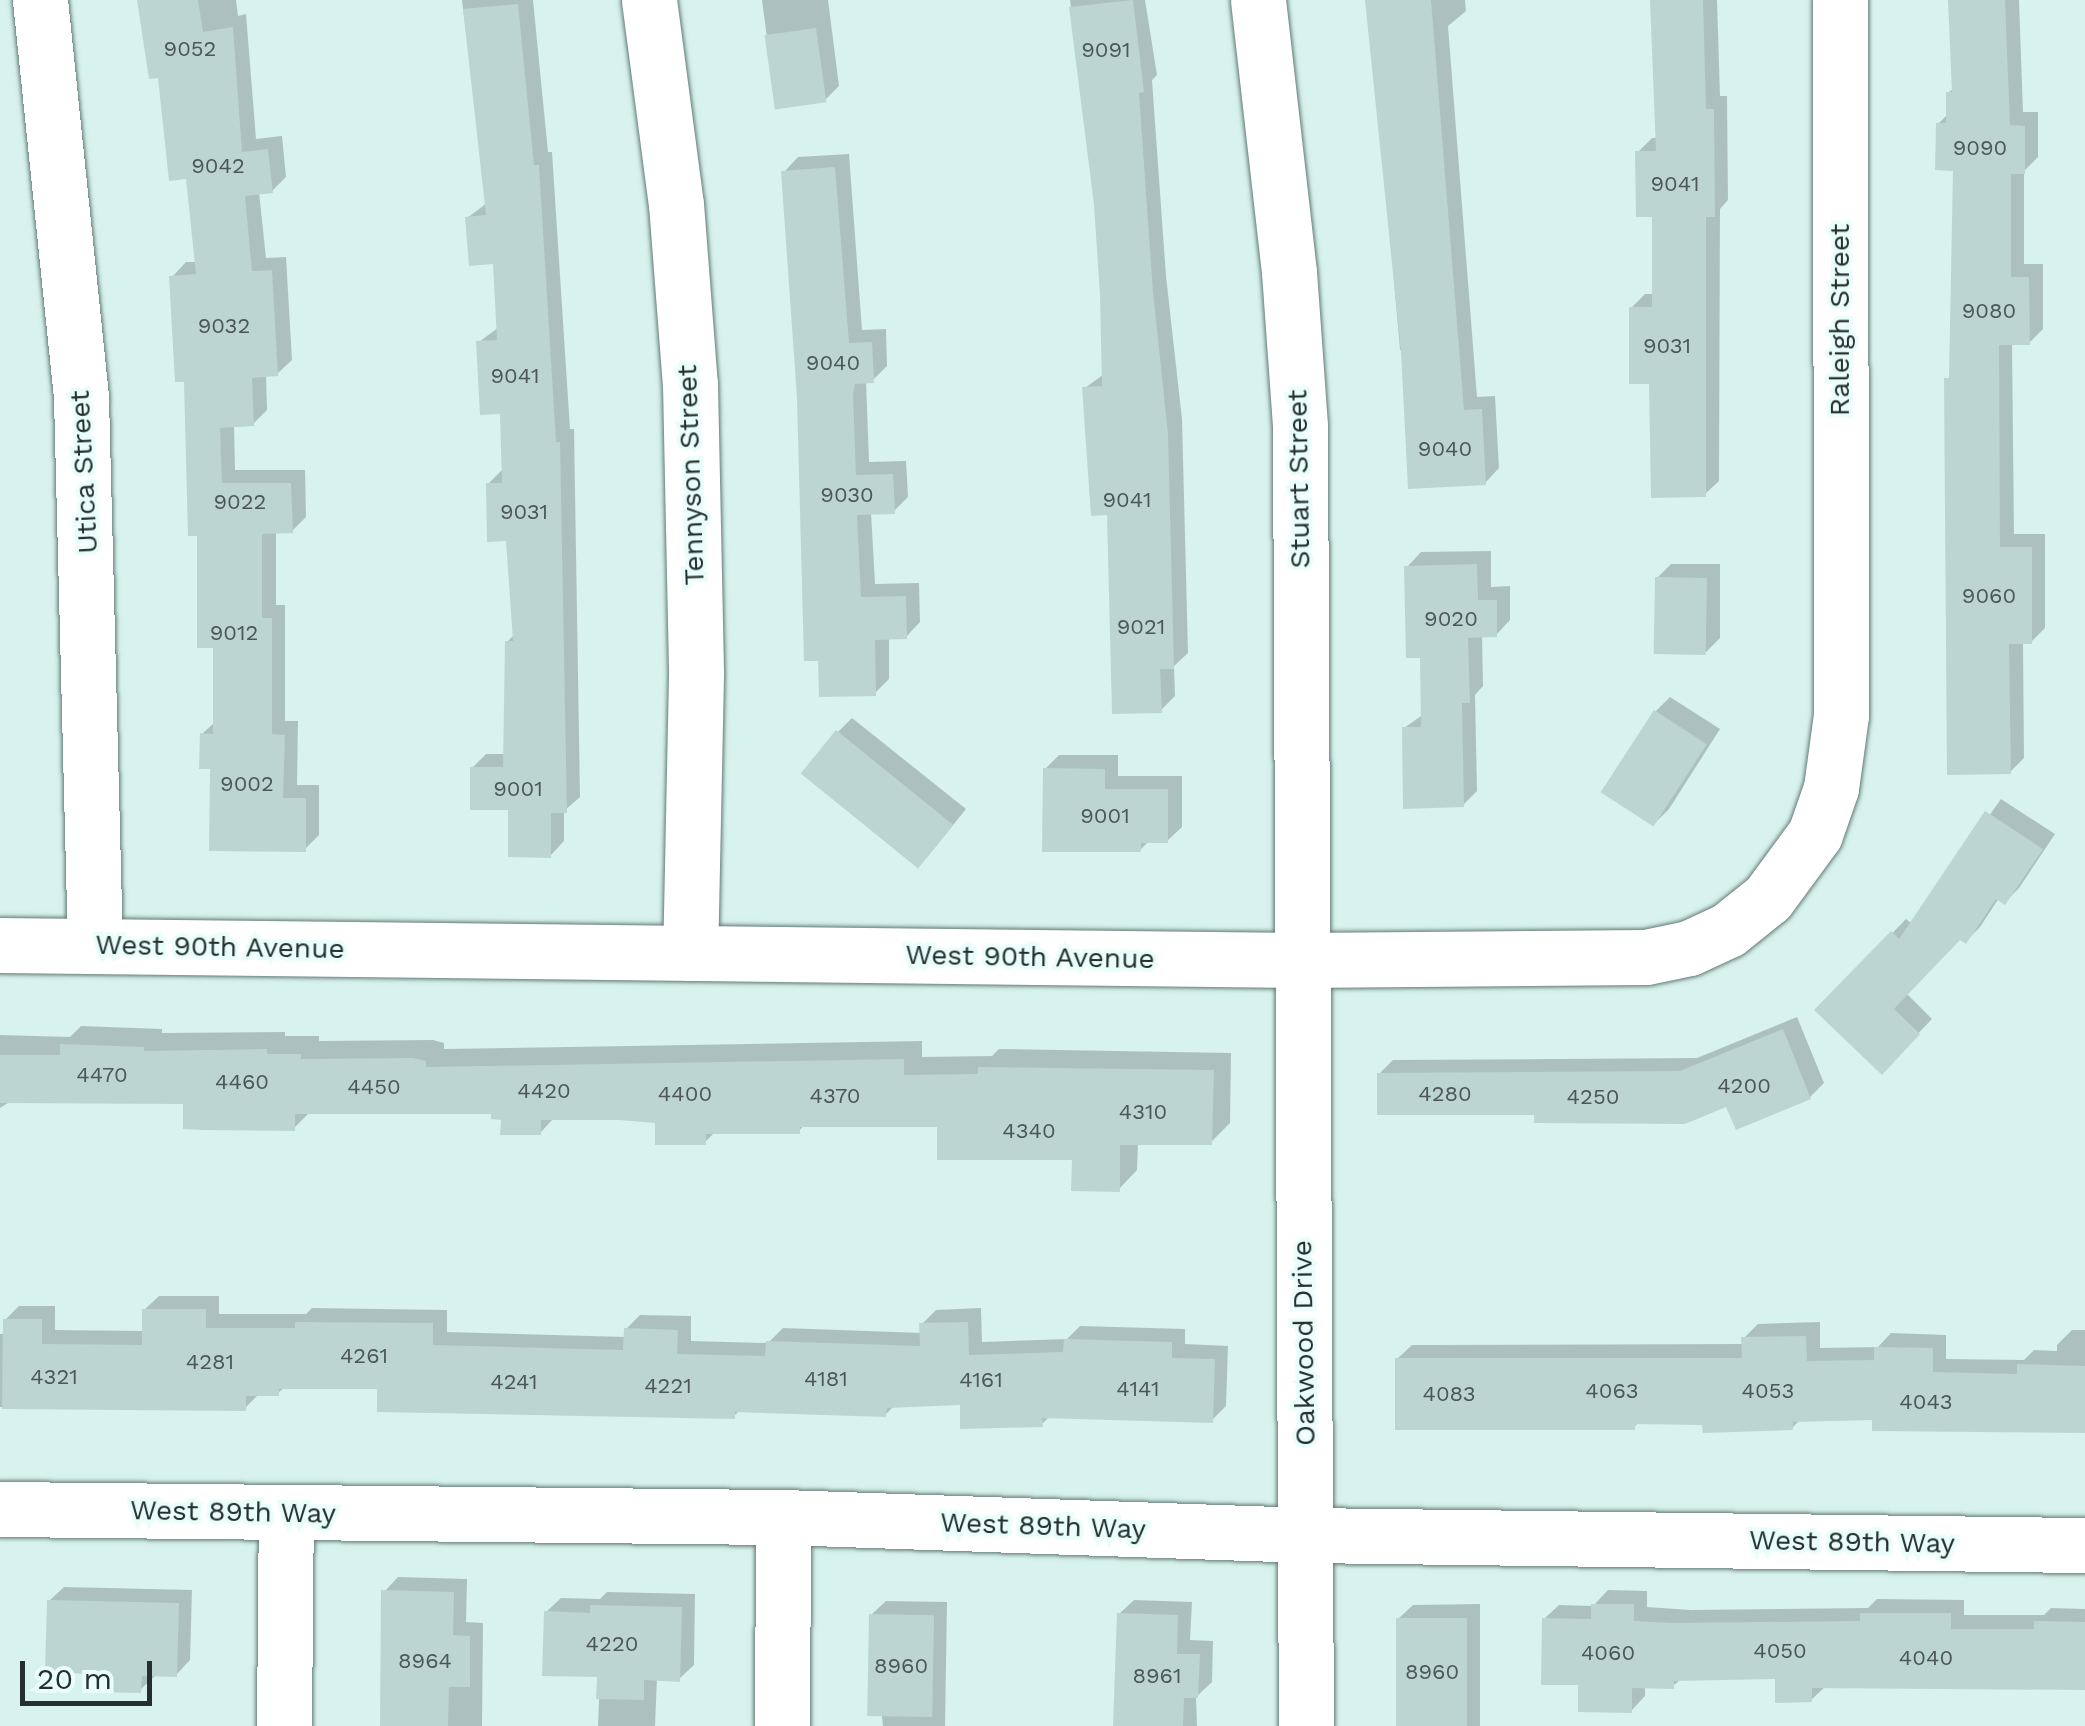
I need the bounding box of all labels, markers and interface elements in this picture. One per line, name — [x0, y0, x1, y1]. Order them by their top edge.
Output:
house number: 9052 — [164, 36, 216, 62]
house number: 9091 — [1081, 37, 1131, 63]
house number: 9090 — [1953, 135, 2007, 161]
house number: 9042 — [191, 153, 245, 179]
house number: 9041 — [1651, 171, 1699, 197]
street label: Raleigh Street — [1823, 224, 1857, 416]
house number: 9080 — [1962, 298, 2016, 324]
house number: 9032 — [198, 313, 250, 339]
house number: 9031 — [1643, 333, 1691, 359]
house number: 9040 — [806, 350, 860, 376]
house number: 9041 — [491, 363, 539, 389]
street label: Tennyson Street — [670, 364, 712, 586]
street label: Utica Street — [63, 389, 105, 555]
street label: Stuart Street — [1281, 389, 1317, 569]
house number: 9040 — [1418, 436, 1472, 462]
house number: 9030 — [820, 482, 874, 508]
house number: 9041 — [1103, 487, 1151, 513]
house number: 9022 — [214, 489, 266, 515]
house number: 9031 — [500, 499, 548, 525]
house number: 9060 — [1962, 583, 2016, 609]
house number: 9020 — [1424, 606, 1478, 632]
house number: 9021 — [1117, 614, 1165, 640]
house number: 9012 — [210, 620, 258, 646]
house number: 9002 — [220, 771, 274, 797]
house number: 9001 — [493, 776, 543, 802]
house number: 9001 — [1080, 803, 1130, 829]
street label: West 90th Avenue — [94, 928, 346, 966]
street label: West 90th Avenue — [904, 938, 1156, 976]
house number: 4470 — [76, 1062, 128, 1088]
house number: 4460 — [215, 1069, 269, 1095]
house number: 4200 — [1717, 1073, 1771, 1099]
house number: 4450 — [347, 1074, 401, 1100]
house number: 4420 — [517, 1078, 571, 1104]
house number: 4400 — [658, 1081, 712, 1107]
house number: 4280 — [1418, 1081, 1472, 1107]
house number: 4370 — [810, 1083, 860, 1109]
house number: 4250 — [1567, 1084, 1619, 1110]
house number: 4310 — [1119, 1099, 1167, 1125]
house number: 4340 — [1002, 1118, 1056, 1144]
street label: Oakwood Drive — [1285, 1240, 1323, 1446]
house number: 4261 — [340, 1343, 388, 1369]
house number: 4281 — [186, 1349, 234, 1375]
house number: 4321 — [30, 1364, 78, 1390]
house number: 4181 — [804, 1366, 848, 1392]
house number: 4161 — [959, 1367, 1003, 1393]
house number: 4241 — [490, 1369, 538, 1395]
house number: 4221 — [644, 1373, 692, 1399]
house number: 4141 — [1116, 1376, 1160, 1402]
house number: 4063 — [1585, 1378, 1639, 1404]
house number: 4053 — [1742, 1378, 1794, 1404]
house number: 4083 — [1422, 1381, 1476, 1407]
house number: 4043 — [1899, 1389, 1953, 1415]
street label: West 89th Way — [129, 1493, 337, 1531]
street label: West 89th Way — [939, 1506, 1147, 1546]
street label: West 89th Way — [1748, 1523, 1956, 1561]
house number: 4220 — [586, 1631, 638, 1657]
house number: 4050 — [1753, 1638, 1807, 1664]
house number: 4060 — [1581, 1640, 1635, 1666]
scale bar — [25, 1641, 158, 1703]
house number: 4040 — [1899, 1645, 1953, 1671]
house number: 8964 — [398, 1648, 452, 1674]
house number: 8960 — [874, 1653, 928, 1679]
house number: 8960 — [1405, 1659, 1459, 1685]
text: 20 m — [37, 1661, 112, 1696]
house number: 8961 — [1132, 1663, 1182, 1689]

